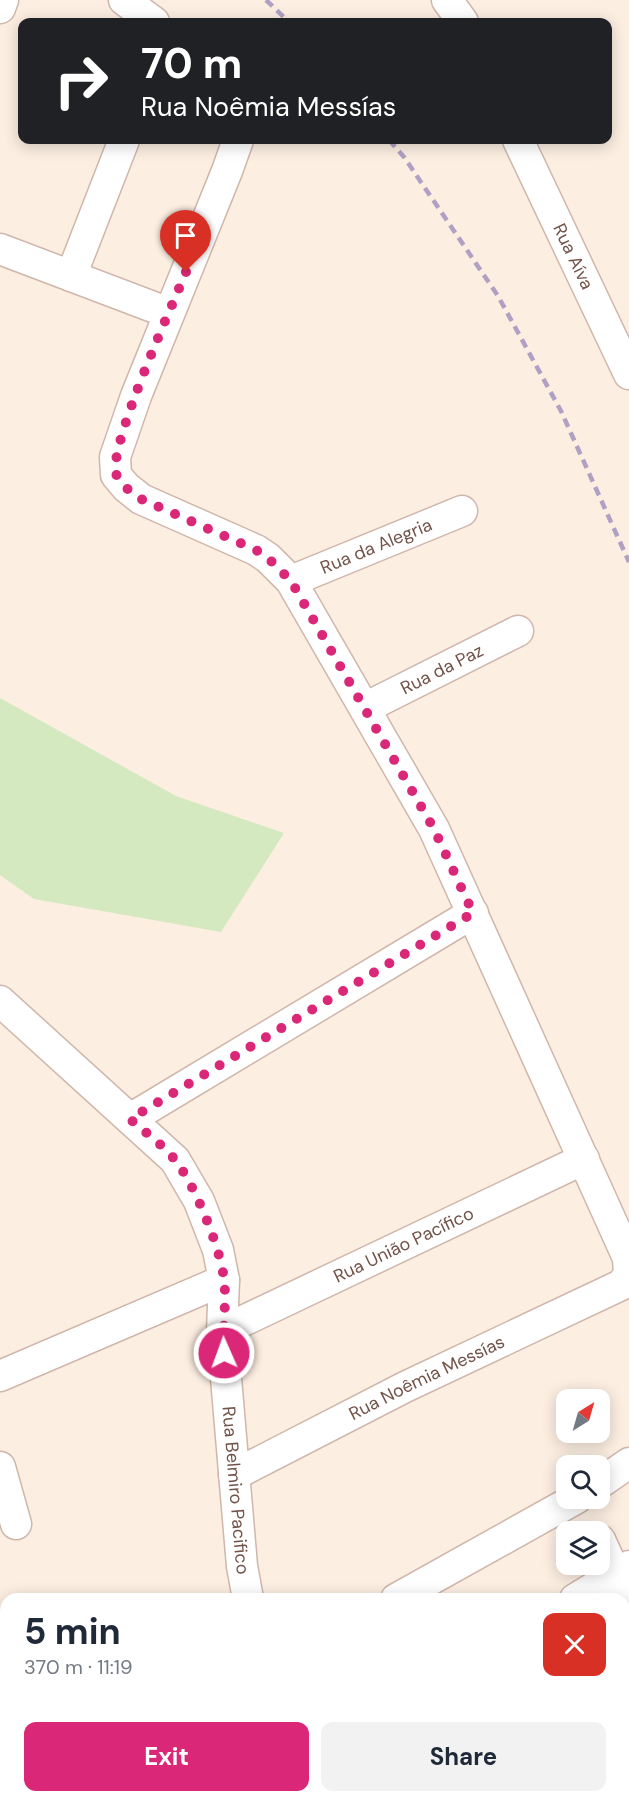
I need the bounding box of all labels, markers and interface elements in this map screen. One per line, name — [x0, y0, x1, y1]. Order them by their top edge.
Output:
text: 70 m — [141, 36, 242, 91]
icon: right — [42, 42, 120, 120]
text: Rua Noêmia Messías — [141, 89, 396, 124]
pin — [160, 210, 211, 272]
icon: arrive — [169, 219, 202, 252]
street label: Rua Aíva — [547, 220, 599, 294]
street label: Rua da Alegria — [317, 513, 436, 580]
street label: Rua da Paz — [396, 638, 487, 700]
street label: Rua União Pacífico — [329, 1201, 478, 1288]
position arrow — [192, 1321, 256, 1385]
street label: Rua Noêmia Messías — [345, 1330, 509, 1426]
north arrow — [556, 1389, 610, 1443]
map controls — [556, 1389, 610, 1575]
street label: Rua Belmiro Pacifico — [216, 1405, 255, 1576]
button: search — [556, 1455, 610, 1509]
button: layers — [556, 1521, 610, 1575]
text: 5 min — [24, 1608, 121, 1655]
button: close — [543, 1613, 606, 1676]
text: 370 m · 11:19 — [24, 1654, 133, 1680]
button: Exit — [24, 1722, 309, 1791]
button: Share — [321, 1722, 606, 1791]

